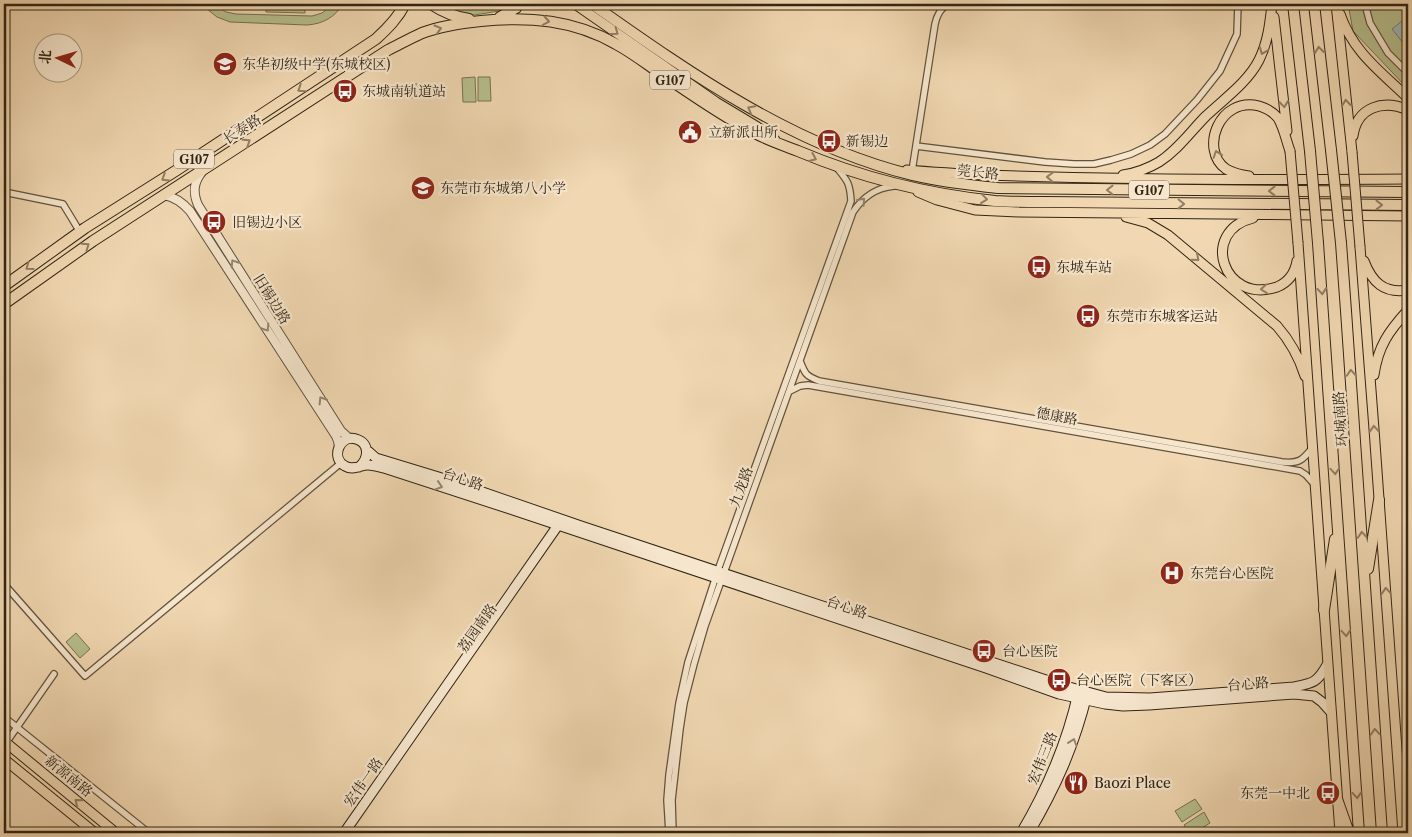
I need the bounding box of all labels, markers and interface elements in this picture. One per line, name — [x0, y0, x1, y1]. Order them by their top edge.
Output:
one-way arrow — [541, 15, 550, 25]
one-way arrow — [433, 24, 441, 34]
one-way arrow — [609, 26, 618, 35]
north arrow — [32, 32, 82, 82]
one-way arrow — [1258, 46, 1269, 55]
one-way arrow — [1314, 46, 1325, 54]
text: 北 — [35, 49, 55, 65]
school or university icon: 东华初级中学(东城校区) — [212, 51, 238, 77]
place label: 东华初级中学(东城校区) — [242, 55, 391, 73]
road number: G107 — [650, 70, 690, 90]
bus stop icon: 东城南轨道站 — [332, 78, 358, 104]
one-way arrow — [297, 82, 306, 92]
place label: 东城南轨道站 — [362, 82, 446, 100]
one-way arrow — [1341, 99, 1352, 107]
one-way arrow — [1278, 101, 1289, 109]
one-way arrow — [747, 105, 756, 115]
street label: 长泰路 — [219, 110, 265, 148]
public building icon: 立新派出所 — [677, 119, 703, 145]
place label: 立新派出所 — [708, 123, 778, 141]
bus stop icon: 新锡边 — [816, 128, 842, 154]
place label: 新锡边 — [846, 132, 888, 150]
one-way arrow — [242, 138, 251, 148]
road number: G107 — [174, 150, 214, 168]
one-way arrow — [808, 151, 817, 162]
one-way arrow — [1213, 151, 1223, 159]
street label: 莞长路 — [956, 161, 1000, 183]
one-way arrow — [161, 171, 170, 181]
one-way arrow — [1046, 172, 1054, 182]
school or university icon: 东莞市东城第八小学 — [410, 175, 436, 201]
place label: 东莞市东城第八小学 — [440, 179, 566, 197]
road number: G107 — [1129, 180, 1169, 200]
one-way arrow — [1105, 185, 1113, 195]
one-way arrow — [1268, 186, 1276, 196]
one-way arrow — [980, 193, 988, 204]
one-way arrow — [856, 198, 865, 207]
one-way arrow — [1178, 199, 1185, 209]
one-way arrow — [1375, 200, 1383, 210]
bus stop icon: 旧锡边小区 — [201, 209, 227, 235]
place label: 旧锡边小区 — [232, 213, 302, 231]
one-way arrow — [81, 242, 90, 252]
one-way arrow — [1191, 253, 1200, 262]
bus stop icon: 东城车站 — [1026, 254, 1052, 280]
place label: 东城车站 — [1056, 258, 1112, 276]
one-way arrow — [231, 259, 241, 268]
one-way arrow — [25, 261, 35, 270]
street label: 旧锡边路 — [250, 270, 294, 328]
one-way arrow — [1259, 283, 1267, 294]
one-way arrow — [1317, 287, 1328, 295]
bus stop icon: 东莞市东城客运站 — [1075, 303, 1101, 329]
place label: 东莞市东城客运站 — [1106, 307, 1218, 325]
one-way arrow — [260, 323, 269, 332]
one-way arrow — [1345, 369, 1356, 377]
street label: 环城南路 — [1329, 390, 1351, 448]
one-way arrow — [318, 396, 328, 405]
street label: 德康路 — [1035, 403, 1079, 429]
one-way arrow — [1369, 425, 1380, 433]
street label: 台心路 — [440, 464, 486, 494]
street label: 九龙路 — [725, 464, 757, 510]
one-way arrow — [1329, 467, 1340, 475]
one-way arrow — [435, 480, 443, 490]
one-way arrow — [1356, 531, 1367, 539]
hospital icon: 东莞台心医院 — [1159, 560, 1185, 586]
place label: 东莞台心医院 — [1190, 564, 1274, 582]
one-way arrow — [1380, 587, 1391, 595]
street label: 台心路 — [824, 592, 870, 622]
street label: 荔园南路 — [454, 600, 500, 656]
one-way arrow — [1340, 629, 1351, 637]
bus stop icon: 台心医院 — [971, 638, 997, 664]
place label: 台心医院 — [1002, 642, 1058, 660]
bus stop icon: 台心医院（下客区） — [1046, 667, 1072, 693]
place label: 台心医院（下客区） — [1076, 671, 1202, 689]
street label: 台心路 — [1226, 673, 1270, 695]
one-way arrow — [1369, 728, 1380, 736]
street label: 宏伟三路 — [1023, 729, 1061, 787]
one-way arrow — [1067, 738, 1077, 746]
street label: 新源南路 — [42, 751, 96, 801]
street label: 宏伟一路 — [340, 754, 386, 810]
restaurant icon: Baozi Place — [1063, 770, 1089, 796]
place label: Baozi Place — [1094, 774, 1171, 792]
bus stop icon: 东莞一中北 — [1315, 780, 1341, 806]
place label: 东莞一中北 — [1240, 784, 1310, 802]
one-way arrow — [1351, 791, 1362, 799]
one-way arrow — [75, 799, 84, 808]

